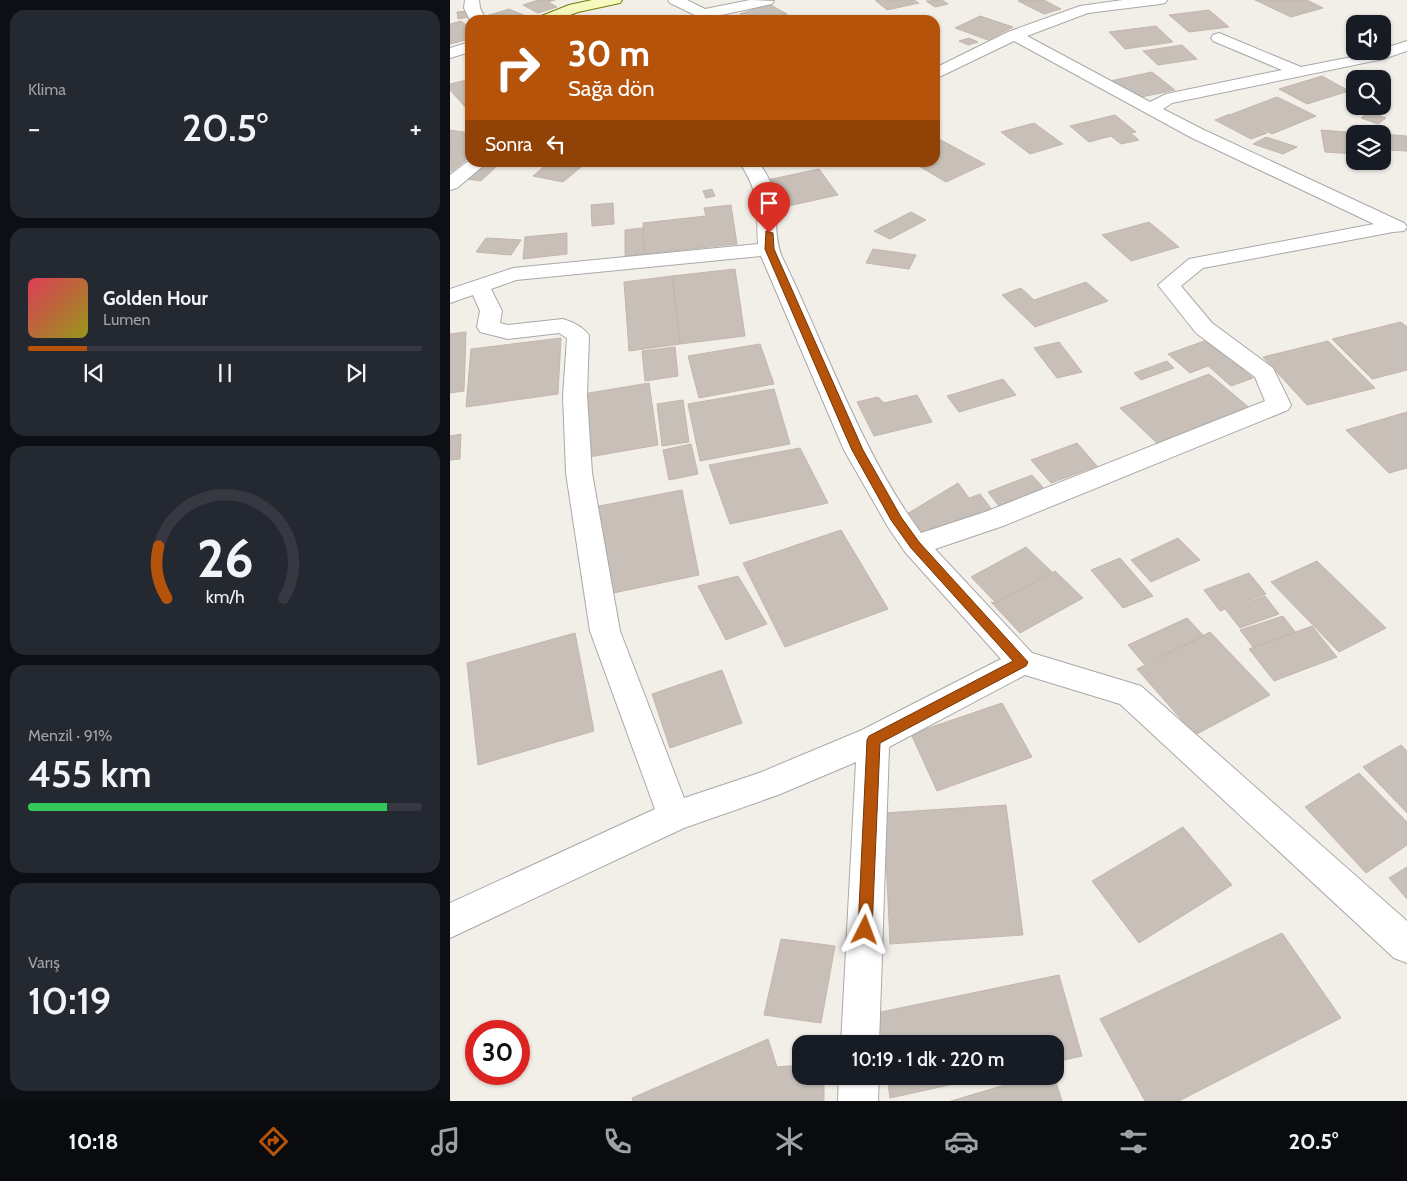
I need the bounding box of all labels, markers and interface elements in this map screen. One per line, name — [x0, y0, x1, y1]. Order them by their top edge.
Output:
map controls — [1346, 15, 1391, 170]
button: sound — [1346, 15, 1391, 60]
text: 30 m — [568, 32, 650, 75]
icon: right — [485, 35, 550, 100]
button: search — [1346, 70, 1391, 115]
text: Sağa dön — [568, 75, 654, 102]
text: Klima — [28, 80, 66, 99]
text: 20.5° — [182, 104, 268, 151]
text: − — [28, 111, 40, 145]
text: + — [410, 111, 422, 145]
button: layers — [1346, 125, 1391, 170]
icon: left — [542, 130, 570, 158]
text: Sonra — [485, 133, 532, 156]
pin — [748, 182, 790, 233]
icon: arrive — [755, 189, 783, 217]
text: Golden Hour — [103, 287, 208, 310]
text: Lumen — [103, 310, 150, 329]
icon: previous — [80, 359, 108, 387]
icon: pause — [211, 359, 239, 387]
icon: next — [342, 359, 370, 387]
text: 26 — [197, 527, 253, 590]
text: km/h — [205, 586, 245, 607]
text: Menzil · 91% — [28, 726, 112, 745]
text: 455 km — [28, 750, 152, 797]
position arrow — [838, 903, 890, 955]
text: Varış — [28, 953, 60, 972]
text: 10:19 — [28, 977, 111, 1024]
speed limit sign: 30 — [465, 1020, 530, 1085]
text: 10:19 · 1 dk · 220 m — [852, 1048, 1004, 1071]
icon: directions — [256, 1124, 291, 1159]
icon: music — [428, 1124, 463, 1159]
icon: phone — [600, 1124, 635, 1159]
icon: climate — [772, 1124, 807, 1159]
icon: car — [944, 1124, 979, 1159]
icon: filters — [1116, 1124, 1151, 1159]
text: 10:18 — [69, 1128, 119, 1155]
text: 20.5° — [1288, 1128, 1338, 1155]

